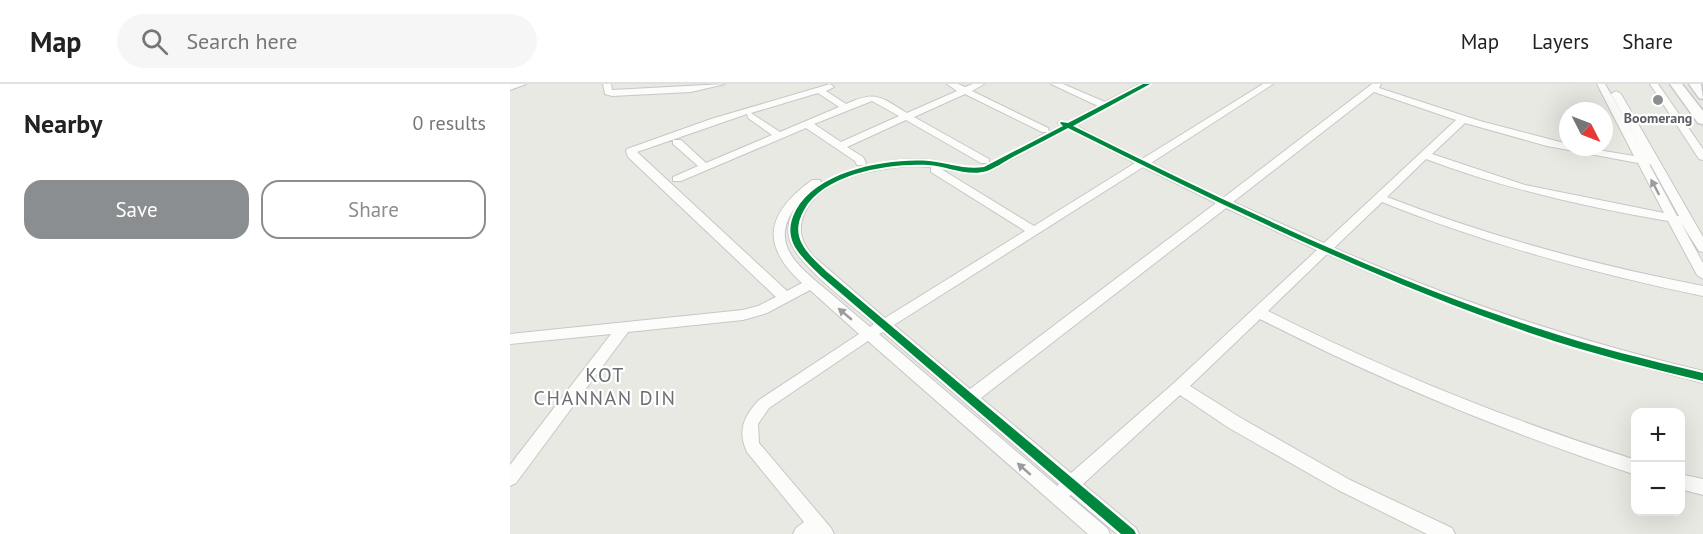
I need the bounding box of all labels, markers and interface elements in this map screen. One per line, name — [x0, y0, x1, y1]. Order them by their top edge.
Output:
search box — [117, 14, 537, 68]
text: Map — [30, 23, 81, 60]
icon: search — [138, 25, 171, 58]
text: Search here — [186, 27, 297, 55]
text: Map — [1461, 28, 1499, 55]
text: Layers — [1532, 28, 1589, 55]
text: Share — [1622, 28, 1673, 55]
marker: Boomerang — [1651, 93, 1665, 107]
north arrow — [1559, 102, 1613, 156]
text: Nearby — [24, 107, 102, 140]
place label: Boomerang — [1624, 109, 1692, 127]
text: 0 results — [413, 110, 486, 136]
one-way arrow — [1650, 178, 1660, 195]
button: Save — [24, 180, 249, 239]
button: Share — [261, 180, 486, 239]
one-way arrow — [838, 308, 853, 321]
district label: KOT CHANNAN DIN — [534, 362, 676, 411]
map controls — [1631, 408, 1685, 516]
button: + — [1631, 408, 1685, 462]
button: − — [1631, 462, 1685, 516]
one-way arrow — [1017, 463, 1032, 476]

